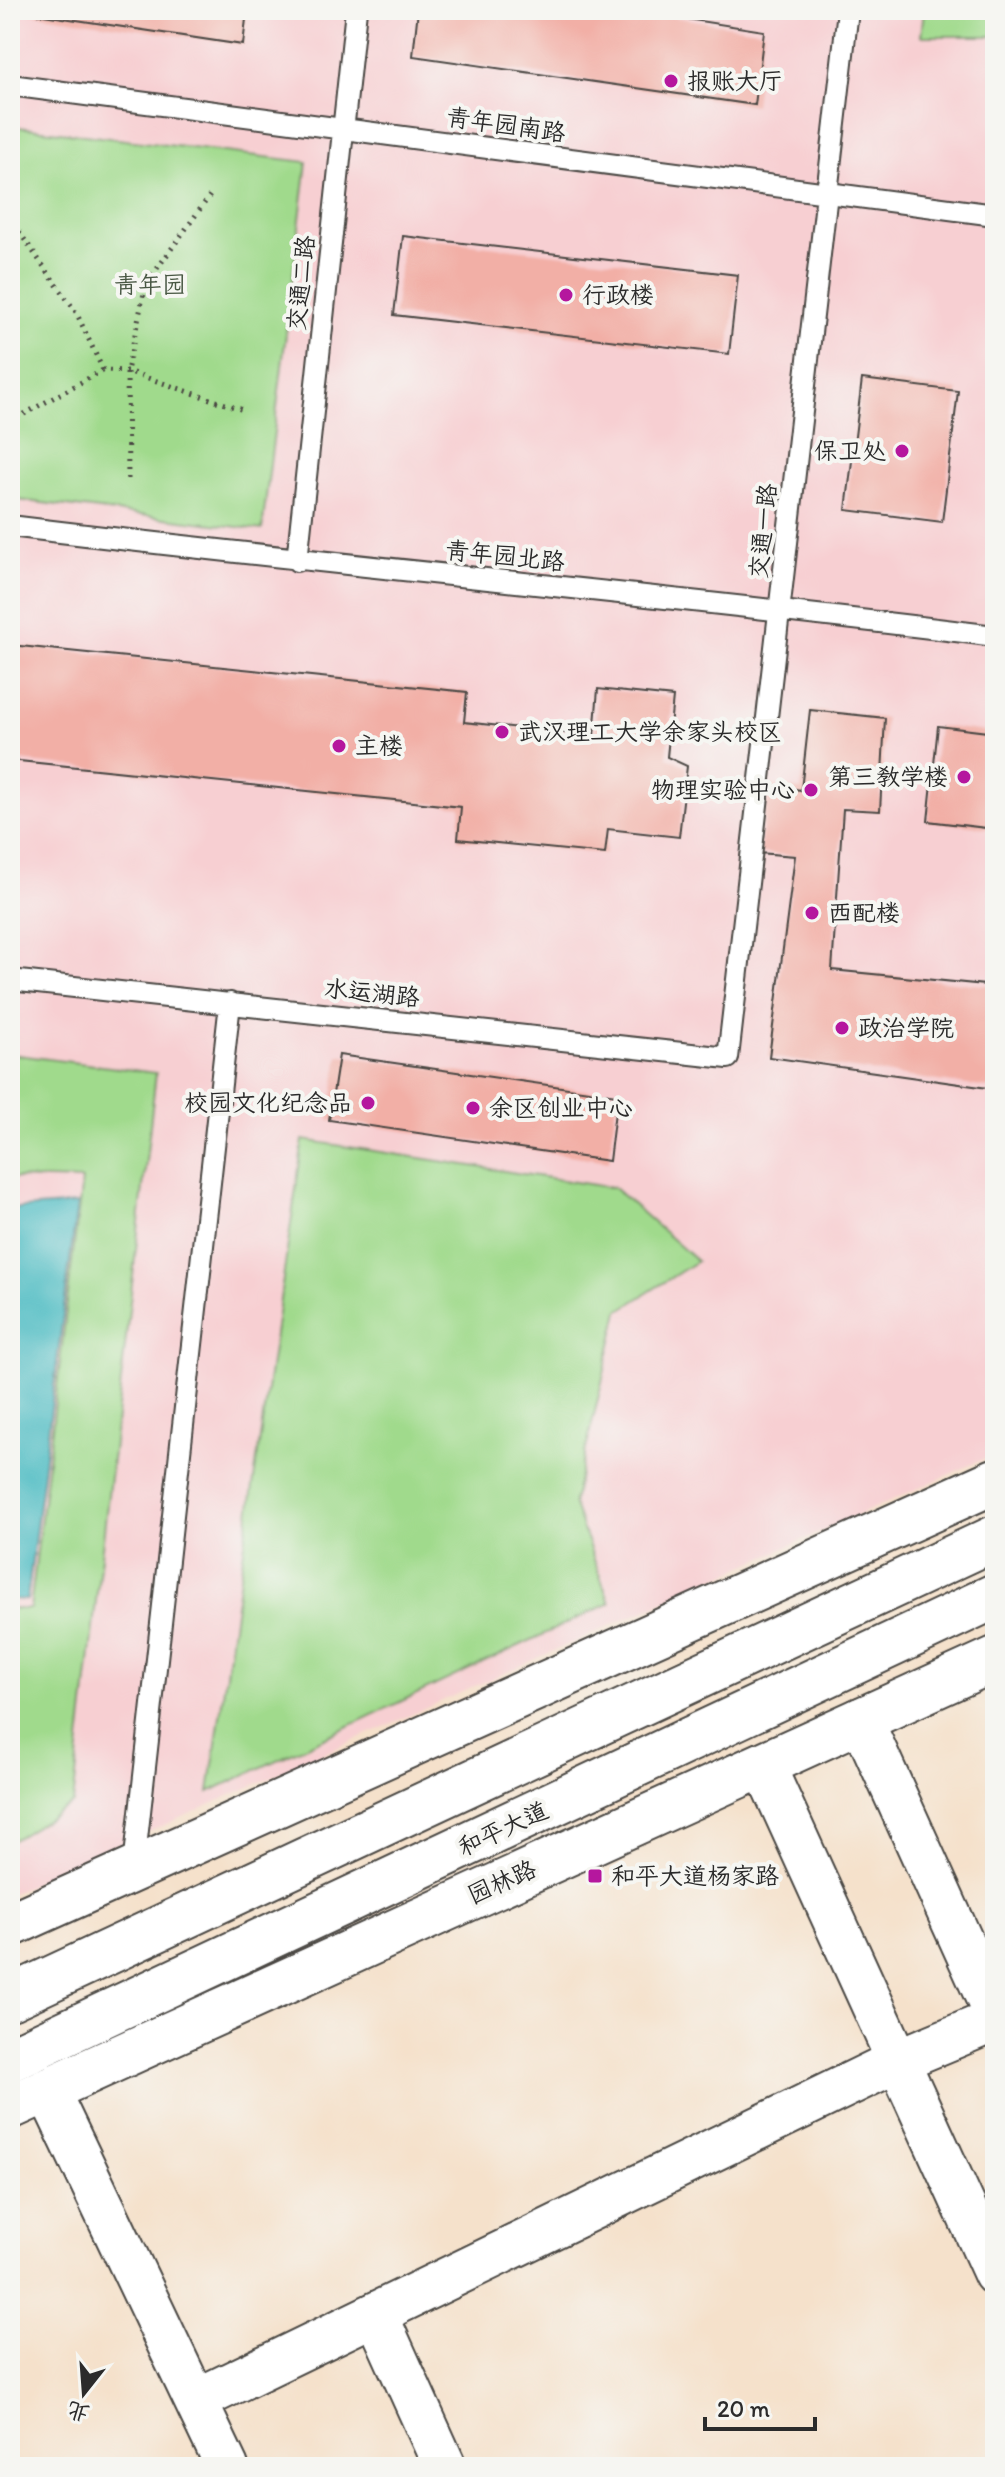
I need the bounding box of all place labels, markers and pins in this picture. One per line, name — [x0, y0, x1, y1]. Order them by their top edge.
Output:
place label: 报账大厅 — [687, 66, 783, 95]
marker: 报账大厅 — [662, 72, 680, 90]
place label: 行政楼 — [582, 280, 654, 309]
marker: 行政楼 — [557, 286, 575, 304]
place label: 保卫处 — [814, 436, 886, 465]
marker: 保卫处 — [893, 442, 911, 460]
place label: 武汉理工大学余家头校区 — [518, 717, 782, 746]
marker: 武汉理工大学余家头校区 — [493, 723, 511, 741]
place label: 主楼 — [355, 731, 403, 760]
marker: 主楼 — [330, 737, 348, 755]
place label: 第三教学楼 — [828, 762, 948, 791]
marker: 第三教学楼 — [955, 768, 973, 786]
place label: 物理实验中心 — [651, 775, 795, 804]
marker: 物理实验中心 — [802, 781, 820, 799]
place label: 西配楼 — [828, 898, 900, 927]
marker: 西配楼 — [803, 904, 821, 922]
place label: 政治学院 — [858, 1013, 954, 1042]
marker: 政治学院 — [833, 1019, 851, 1037]
place label: 校园文化纪念品 — [184, 1088, 352, 1117]
place label: 余区创业中心 — [489, 1093, 633, 1122]
marker: 校园文化纪念品 — [359, 1094, 377, 1112]
marker: 余区创业中心 — [464, 1099, 482, 1117]
place label: 和平大道杨家路 — [611, 1861, 779, 1890]
marker: 和平大道杨家路 — [586, 1867, 604, 1885]

